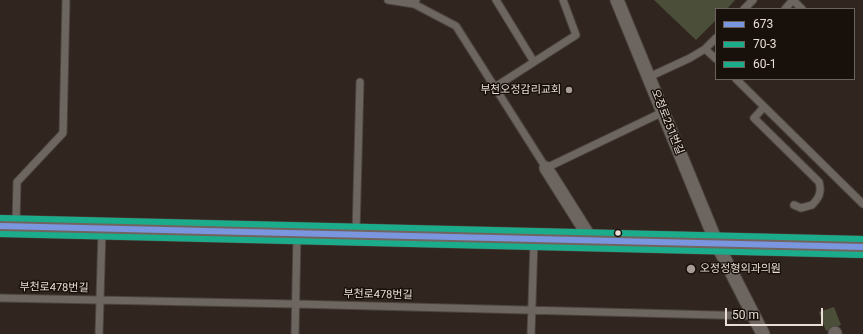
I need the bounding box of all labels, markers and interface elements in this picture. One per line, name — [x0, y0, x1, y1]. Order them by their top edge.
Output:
legend — [715, 8, 855, 80]
text: 673 — [753, 17, 773, 31]
text: 70-3 — [753, 37, 777, 51]
text: 60-1 — [753, 57, 777, 71]
place label: 부천오정감리교회 — [480, 83, 561, 97]
marker: 부천오정감리교회 — [564, 85, 574, 95]
street label: 오정로251번길 — [648, 87, 686, 157]
unlabelled marker — [613, 228, 623, 238]
place label: 오정정형외과의원 — [700, 262, 781, 276]
marker: 오정정형외과의원 — [685, 263, 697, 275]
street label: 부천로478번길 — [19, 281, 89, 295]
street label: 부천로478번길 — [343, 288, 413, 302]
scale bar — [727, 300, 825, 326]
text: 50 m — [732, 308, 759, 322]

